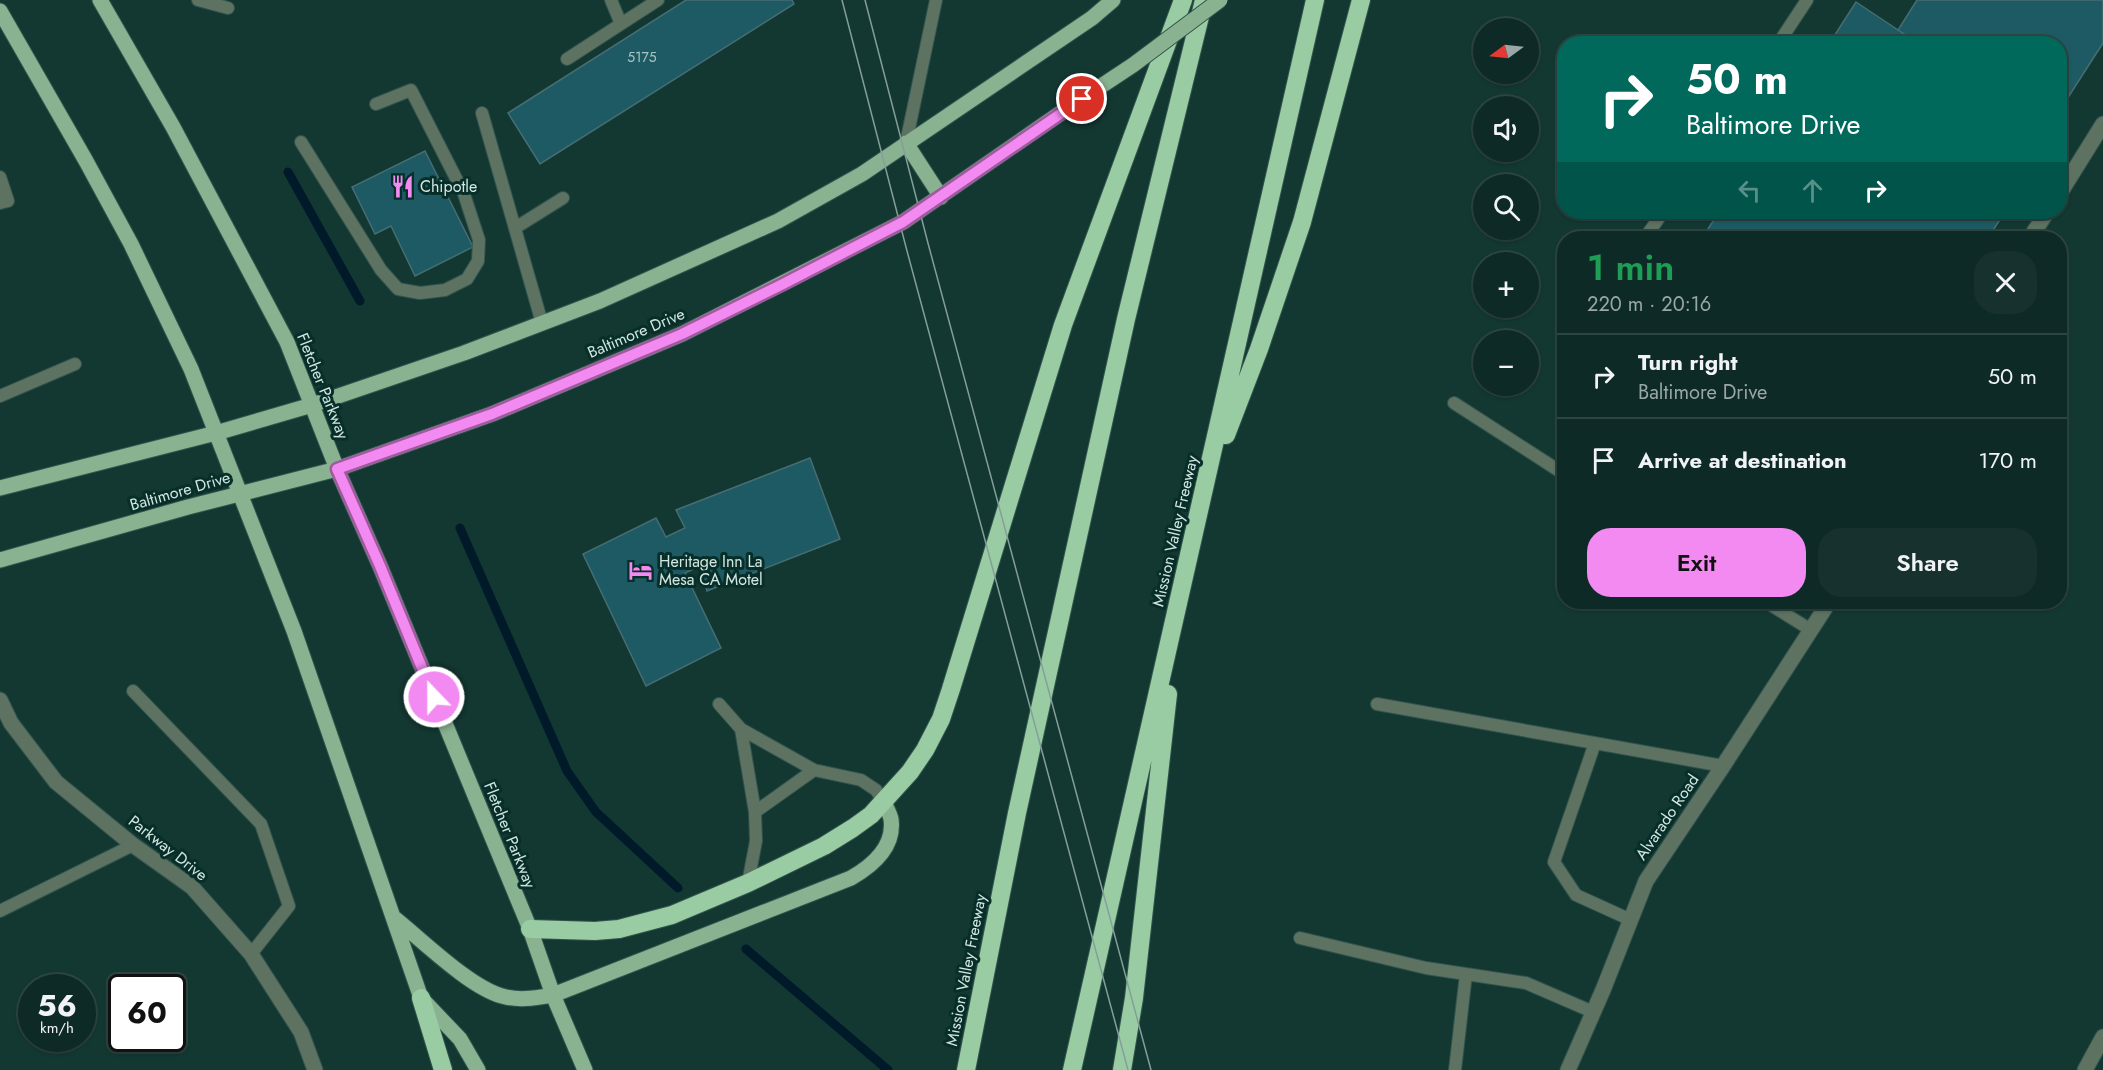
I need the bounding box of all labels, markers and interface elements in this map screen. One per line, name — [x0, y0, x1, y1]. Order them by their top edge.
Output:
north arrow — [1473, 18, 1539, 84]
map controls — [1473, 18, 1539, 396]
house number: 5175 — [627, 47, 657, 67]
text: 50 m — [1686, 49, 1788, 110]
icon: right — [1587, 60, 1665, 138]
pin — [1056, 73, 1107, 124]
icon: arrive — [1065, 82, 1098, 115]
button: sound — [1473, 96, 1539, 162]
text: Baltimore Drive — [1686, 105, 1860, 144]
restaurant icon: Chipotle — [389, 173, 415, 199]
button: search — [1473, 174, 1539, 240]
icon: left — [1733, 174, 1766, 207]
icon: ahead — [1796, 174, 1829, 207]
icon: right — [1859, 174, 1892, 207]
place label: Chipotle — [420, 175, 477, 198]
text: 1 min — [1587, 241, 1674, 293]
button: close — [1974, 251, 2037, 314]
button: + — [1473, 252, 1539, 318]
text: 220 m · 20:16 — [1587, 290, 1711, 319]
street label: Baltimore Drive — [584, 302, 688, 364]
street label: Fletcher Parkway — [291, 329, 355, 443]
button: − — [1473, 330, 1539, 396]
text: Turn right — [1638, 346, 1738, 378]
icon: right — [1587, 360, 1620, 393]
text: 50 m — [1988, 360, 2037, 392]
text: Baltimore Drive — [1638, 378, 1767, 407]
icon: arrive — [1587, 444, 1620, 477]
text: Arrive at destination — [1638, 444, 1847, 476]
text: 170 m — [1979, 444, 2037, 476]
street label: Mission Valley Freeway — [1146, 452, 1204, 609]
street label: Baltimore Drive — [127, 466, 233, 516]
button: Exit — [1587, 528, 1806, 597]
button: Share — [1818, 528, 2037, 597]
place label: Heritage Inn La Mesa CA Motel — [659, 550, 763, 591]
hotel icon: Heritage Inn La Mesa CA Motel — [628, 557, 654, 583]
position arrow — [402, 665, 466, 729]
street label: Alvarado Road — [1630, 769, 1704, 865]
street label: Fletcher Parkway — [478, 778, 542, 892]
street label: Parkway Drive — [124, 810, 212, 886]
street label: Mission Valley Freeway — [940, 891, 992, 1048]
speed limit sign: 60 — [108, 974, 186, 1052]
text: 56 — [37, 984, 77, 1027]
text: km/h — [40, 1017, 74, 1039]

